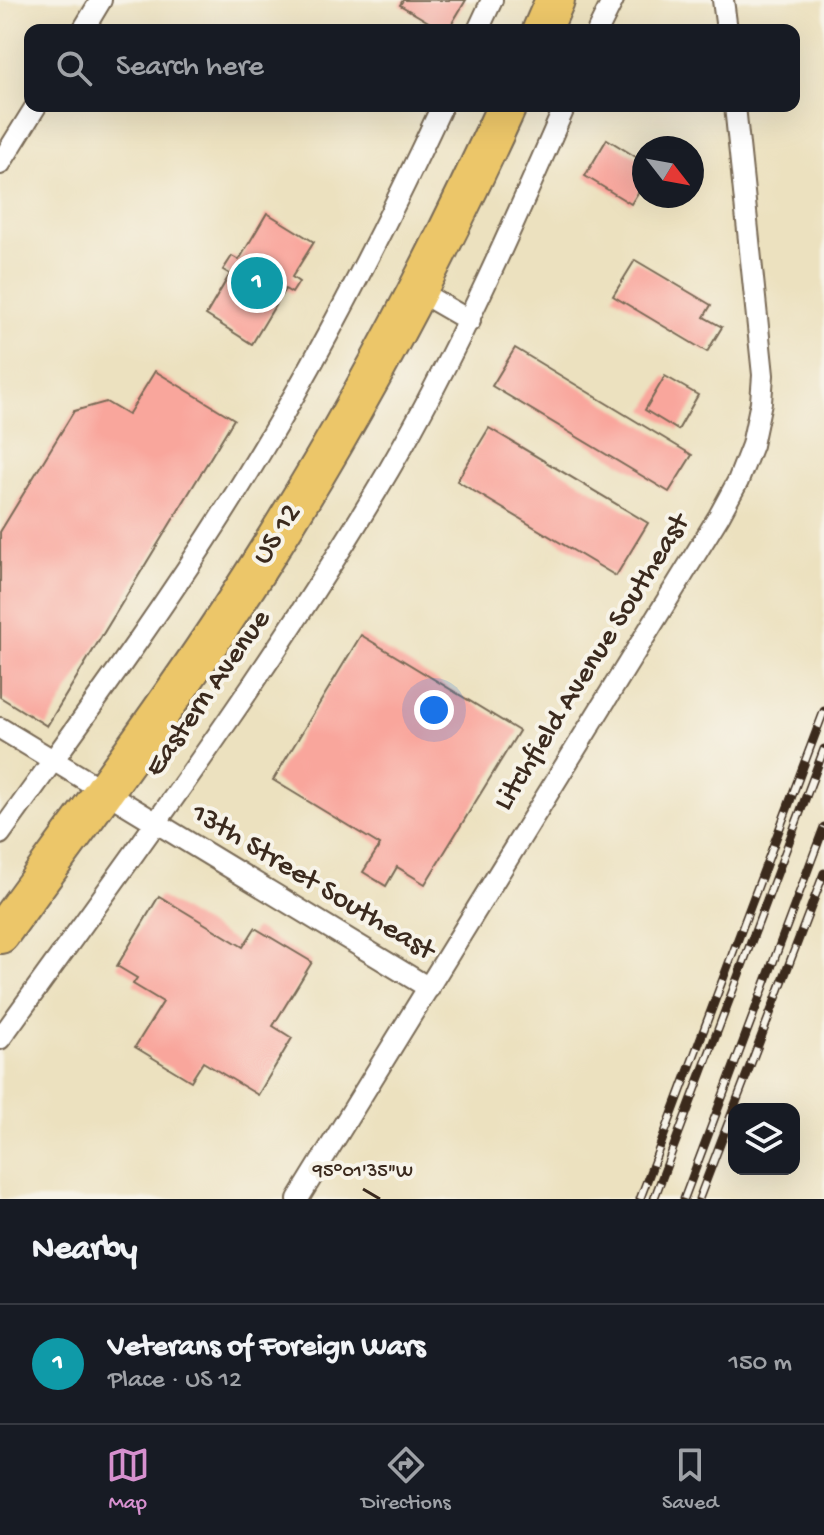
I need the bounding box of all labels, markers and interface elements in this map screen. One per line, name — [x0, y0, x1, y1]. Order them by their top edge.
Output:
search box — [24, 24, 800, 112]
icon: search — [52, 46, 96, 90]
text: Search here — [116, 51, 264, 86]
north arrow — [632, 136, 704, 208]
pin: 1 — [231, 253, 283, 313]
street label: US 12 — [246, 498, 310, 572]
street label: Litchfield Avenue Southeast — [487, 506, 700, 818]
street label: Eastern Avenue — [138, 603, 280, 784]
your location — [414, 690, 454, 730]
street label: 13th Street Southeast — [183, 796, 442, 971]
map controls — [728, 1103, 800, 1175]
button: layers — [728, 1103, 800, 1175]
text: 95°01'35"W — [312, 1161, 413, 1184]
text: Nearby — [32, 1231, 137, 1271]
text: Veterans of Foreign Wars — [108, 1331, 425, 1366]
text: 1 — [53, 1349, 63, 1380]
text: 150 m — [728, 1349, 792, 1380]
text: Place · US 12 — [108, 1366, 242, 1397]
tab: Map — [106, 1443, 150, 1517]
tab: Directions — [361, 1443, 451, 1517]
tab: Saved — [662, 1443, 718, 1517]

